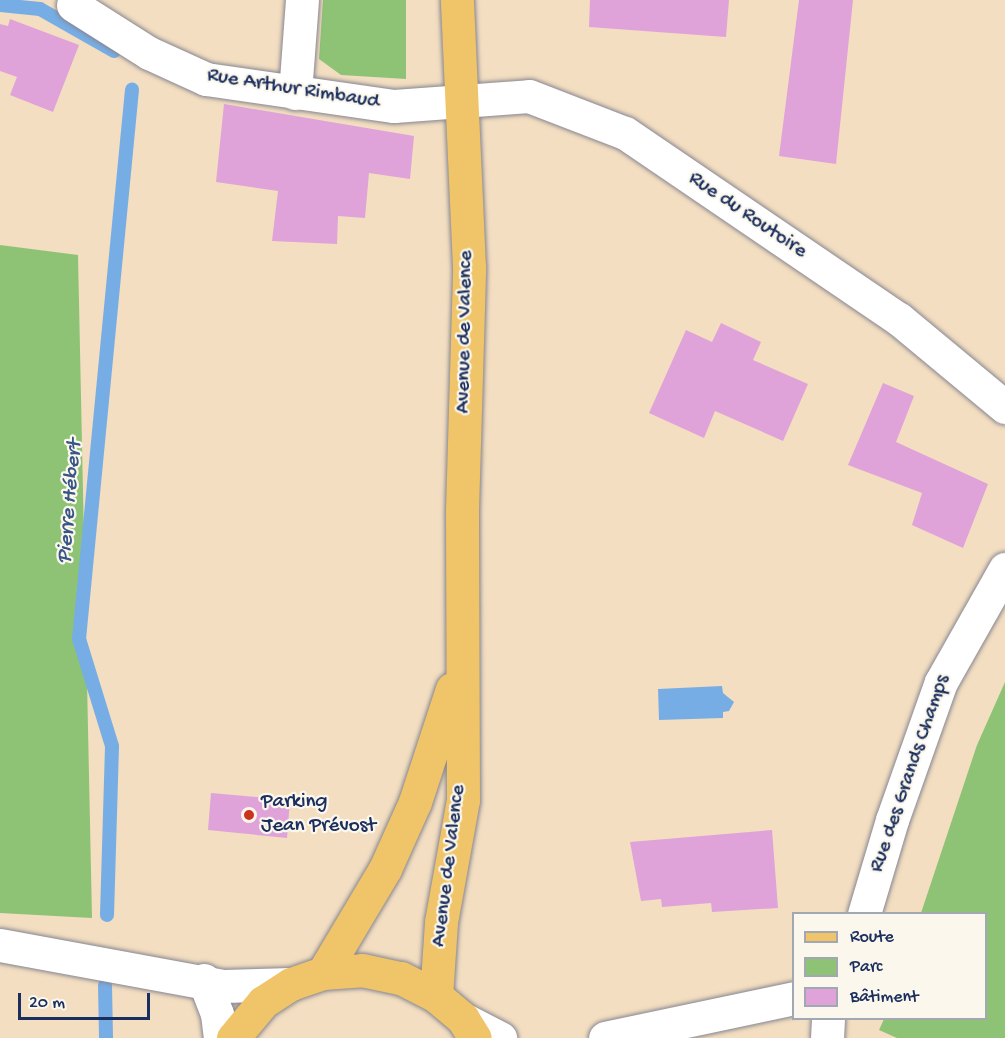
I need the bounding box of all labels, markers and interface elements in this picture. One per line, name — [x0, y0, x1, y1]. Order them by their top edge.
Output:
street label: Rue Arthur Rimbaud — [205, 64, 381, 116]
street label: Rue du Routoire — [683, 167, 811, 265]
street label: Avenue de Valence — [452, 250, 480, 414]
water label: Pierre Hébert — [52, 439, 90, 565]
street label: Rue des Grands Champs — [865, 672, 957, 876]
street label: Avenue de Valence — [428, 784, 472, 948]
place label: Parking Jean Prévost — [261, 790, 376, 840]
marker: Parking Jean Prévost — [242, 808, 256, 822]
legend — [792, 912, 987, 1020]
text: Route — [850, 927, 894, 948]
text: Parc — [850, 957, 882, 978]
scale bar — [21, 981, 153, 1019]
text: Bâtiment — [850, 987, 918, 1008]
text: 20 m — [29, 993, 65, 1014]

